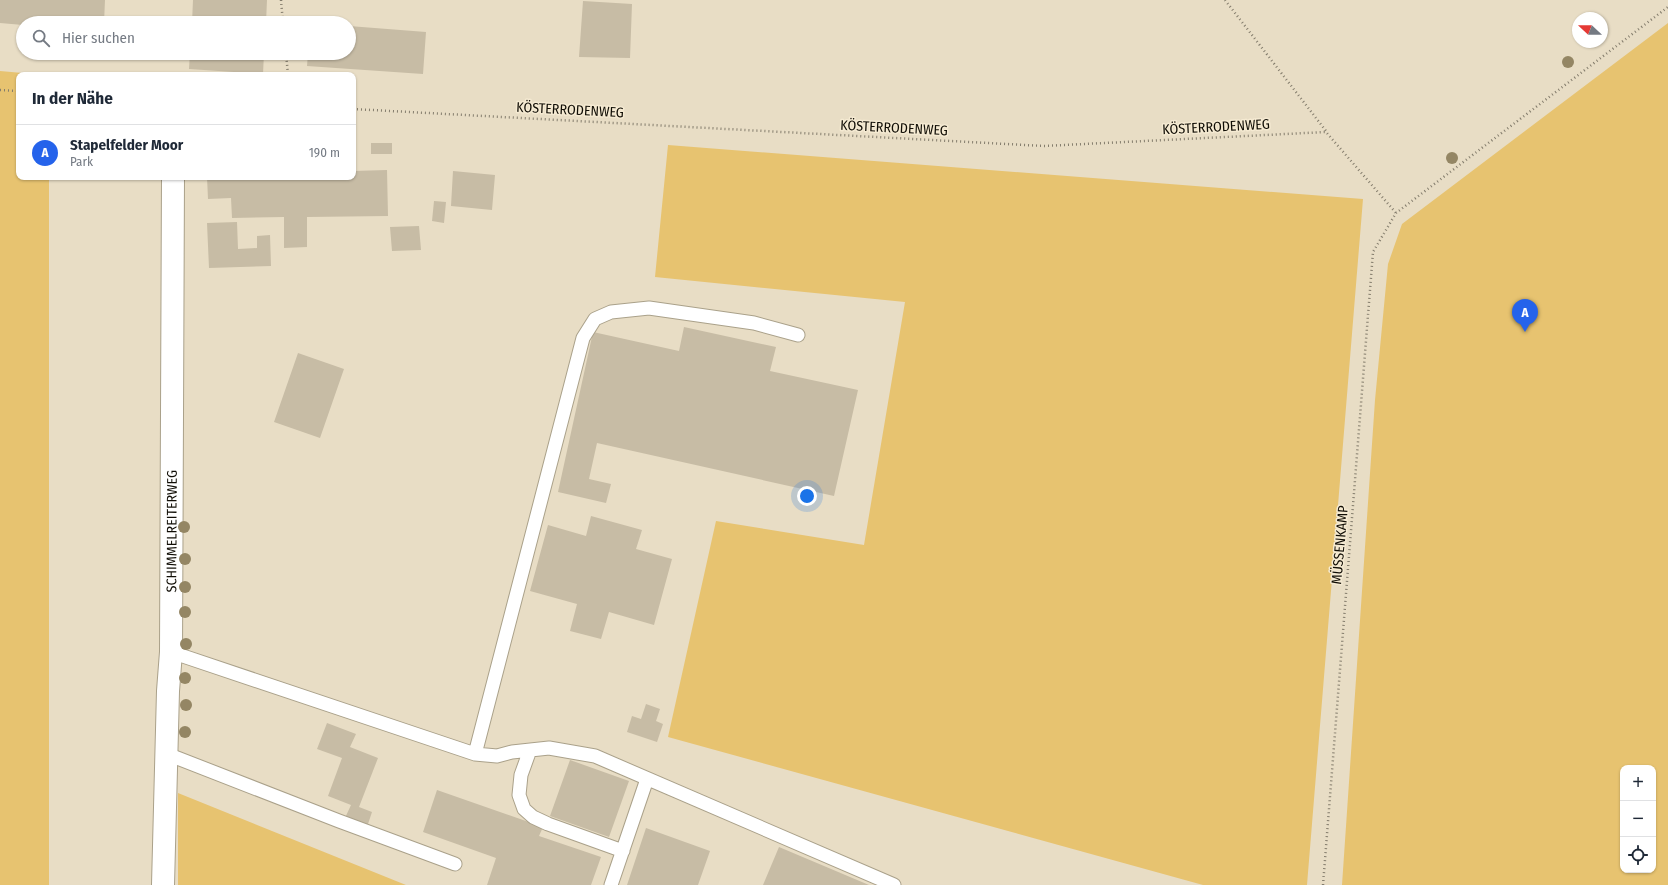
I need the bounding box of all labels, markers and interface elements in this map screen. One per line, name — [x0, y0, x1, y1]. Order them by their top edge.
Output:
north arrow — [1572, 12, 1608, 48]
search box — [16, 16, 356, 60]
icon: search — [30, 27, 52, 49]
text: Hier suchen — [62, 29, 135, 47]
text: In der Nähe — [32, 88, 113, 109]
street label: KÖSTERRODENWEG — [516, 98, 624, 121]
street label: KÖSTERRODENWEG — [1162, 115, 1270, 138]
street label: KÖSTERRODENWEG — [840, 116, 948, 139]
text: Stapelfelder Moor — [70, 136, 183, 154]
text: A — [41, 145, 49, 160]
text: 190 m — [309, 145, 340, 160]
text: Park — [70, 154, 93, 169]
pin: A — [1512, 299, 1538, 332]
street label: SCHIMMELREITERWEG — [163, 470, 180, 592]
your location — [797, 486, 817, 506]
street label: MÜSSENKAMP — [1327, 505, 1352, 585]
map controls — [1620, 765, 1656, 873]
button: + — [1620, 765, 1656, 801]
button: − — [1620, 801, 1656, 837]
button: locate — [1620, 837, 1656, 873]

